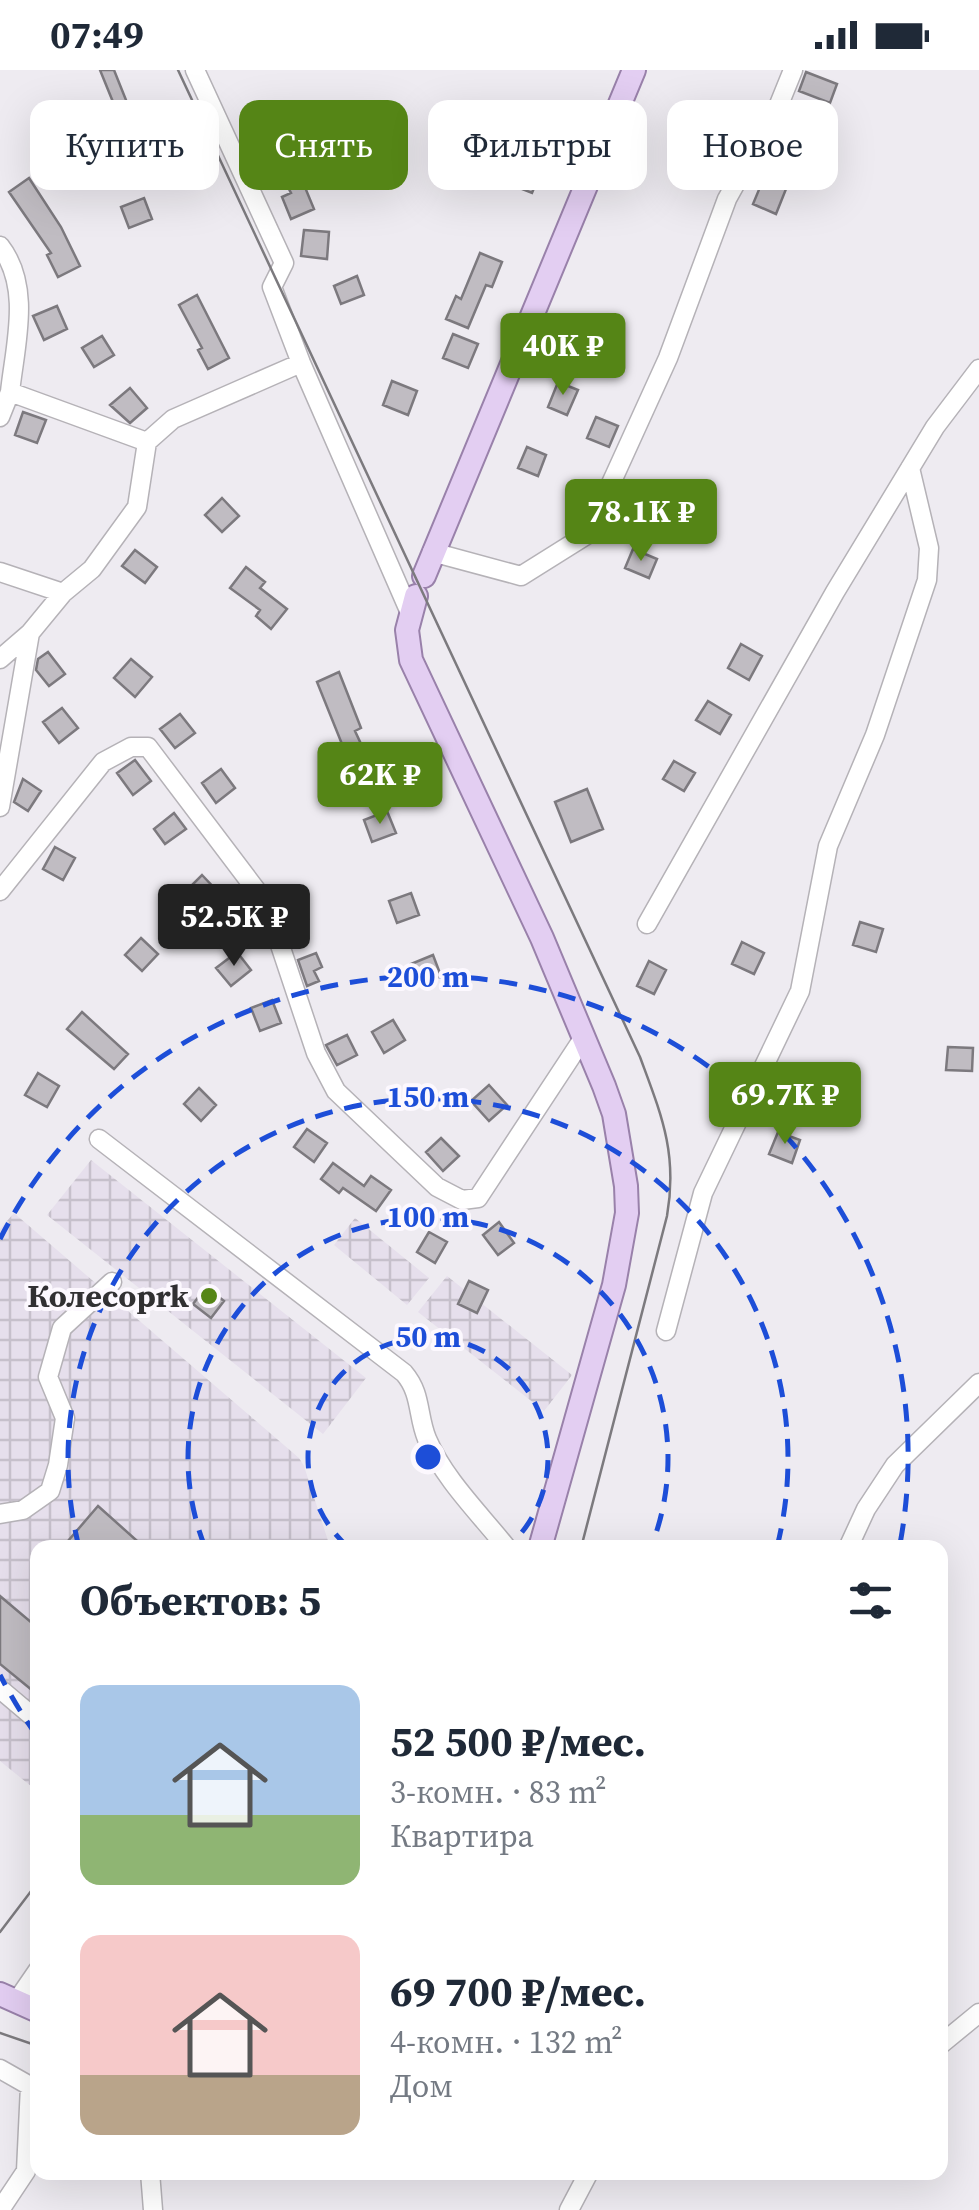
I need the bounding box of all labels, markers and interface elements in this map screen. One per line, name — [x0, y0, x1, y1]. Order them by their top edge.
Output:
text: 07:49 — [50, 9, 144, 61]
chip: Купить — [30, 100, 219, 190]
chip: Снять — [239, 100, 408, 190]
chip: Фильтры — [428, 100, 647, 190]
chip: Новое — [667, 100, 838, 190]
pin: 40K ₽ — [493, 313, 633, 398]
text: 40K ₽ — [522, 323, 604, 367]
pin: 78.1K ₽ — [549, 479, 733, 564]
text: 78.1K ₽ — [587, 489, 695, 533]
pin: 62K ₽ — [310, 742, 450, 827]
text: 62K ₽ — [339, 752, 421, 796]
pin: 52.5K ₽ — [142, 884, 326, 969]
text: 52.5K ₽ — [180, 894, 288, 938]
text: 200 m — [387, 956, 469, 997]
pin: 69.7K ₽ — [693, 1062, 877, 1147]
text: 69.7K ₽ — [731, 1072, 839, 1116]
text: 150 m — [387, 1076, 469, 1117]
text: 100 m — [387, 1196, 469, 1237]
place label: Колесоprk — [27, 1274, 190, 1318]
marker: Колесоprk — [198, 1285, 220, 1307]
text: 50 m — [395, 1316, 461, 1357]
centre of rings — [410, 1439, 446, 1475]
text: Объектов: 5 — [80, 1571, 321, 1629]
icon: filters — [843, 1573, 898, 1628]
text: 52 500 ₽/мес. — [390, 1712, 646, 1770]
icon: home — [160, 1725, 280, 1845]
text: 3-комн. · 83 m² — [390, 1770, 607, 1814]
text: Квартира — [390, 1814, 534, 1858]
text: 69 700 ₽/мес. — [390, 1962, 646, 2020]
icon: home — [160, 1975, 280, 2095]
text: 4-комн. · 132 m² — [390, 2020, 623, 2064]
text: Дом — [390, 2064, 453, 2108]

